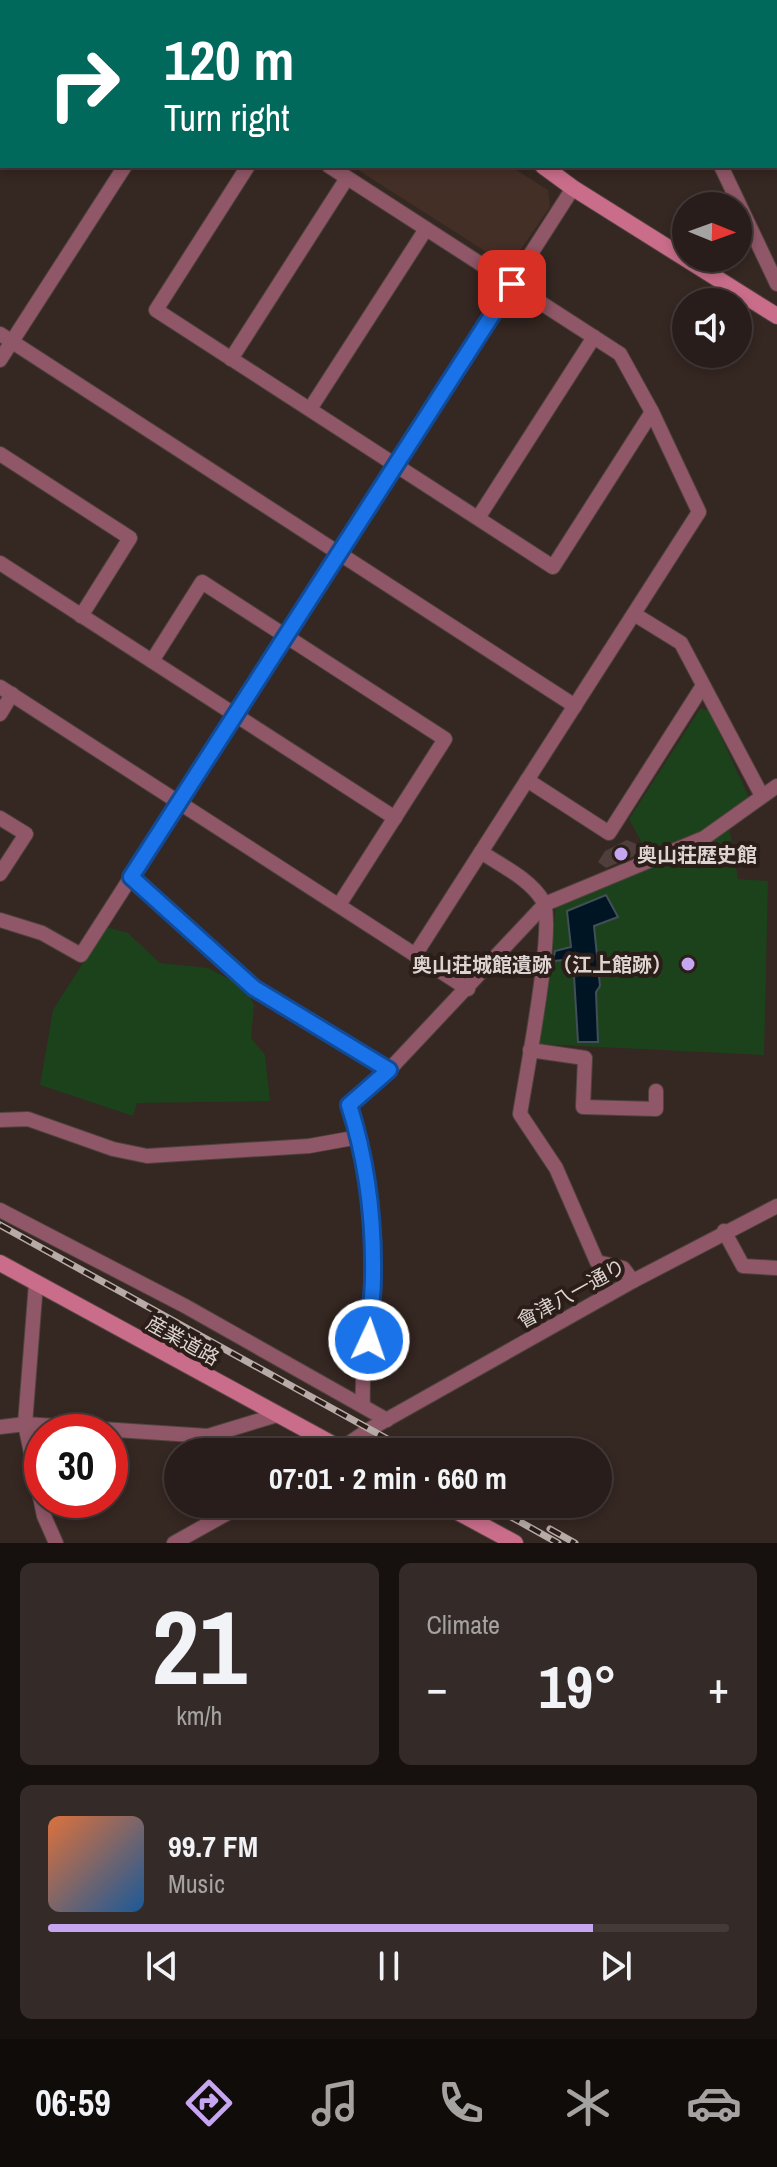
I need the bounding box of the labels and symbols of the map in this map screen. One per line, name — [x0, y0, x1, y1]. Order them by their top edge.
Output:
north arrow — [672, 192, 752, 272]
pin — [478, 250, 546, 318]
place label: 奥山荘歴史館 — [637, 841, 757, 868]
marker: 奥山荘歴史館 — [612, 845, 630, 863]
place label: 奥山荘城館遺跡（江上館跡） — [412, 951, 672, 978]
marker: 奥山荘城館遺跡（江上館跡） — [679, 955, 697, 973]
street label: 會津八一通り — [512, 1252, 630, 1334]
position arrow — [327, 1298, 411, 1382]
street label: 産業道路 — [141, 1309, 225, 1371]
speed limit sign: 30 — [24, 1414, 128, 1518]

